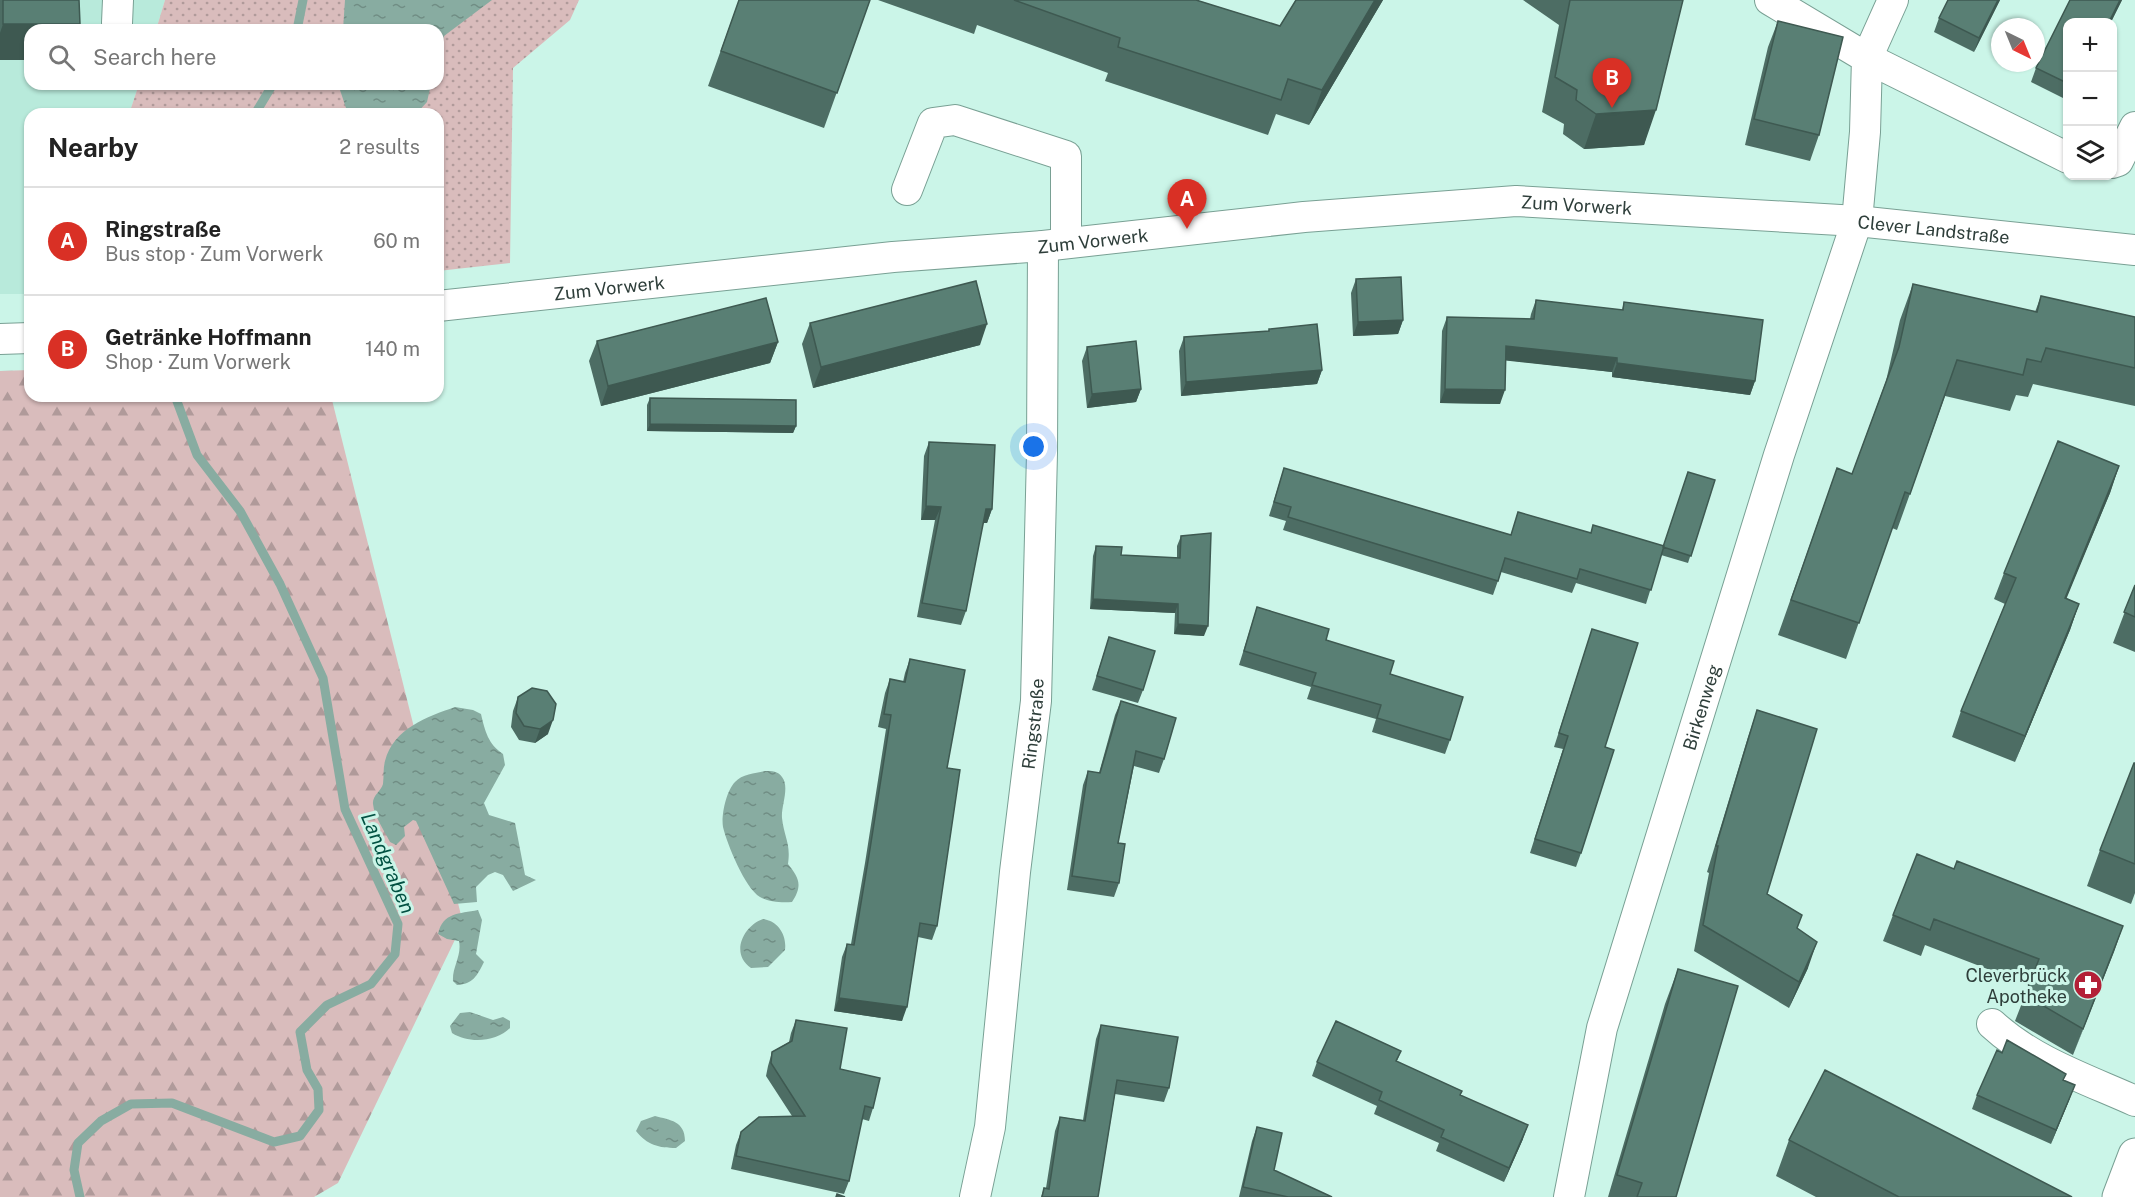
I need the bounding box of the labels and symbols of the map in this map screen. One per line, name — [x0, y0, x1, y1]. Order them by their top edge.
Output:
north arrow — [1991, 18, 2045, 72]
pin: B — [1592, 58, 1632, 108]
pin: A — [1168, 180, 1206, 229]
street label: Zum Vorwerk — [1520, 191, 1633, 218]
street label: Clever Landstraße — [1857, 211, 2011, 247]
street label: Zum Vorwerk — [1036, 224, 1149, 257]
street label: Zum Vorwerk — [552, 271, 666, 304]
your location — [1019, 432, 1048, 461]
street label: Birkenweg — [1678, 662, 1724, 753]
street label: Ringstraße — [1017, 678, 1047, 771]
water label: Landgraben — [356, 809, 420, 917]
place label: Cleverbrück Apotheke — [1965, 965, 2067, 1007]
pharmacy icon: Cleverbrück Apotheke — [2072, 969, 2104, 1001]

